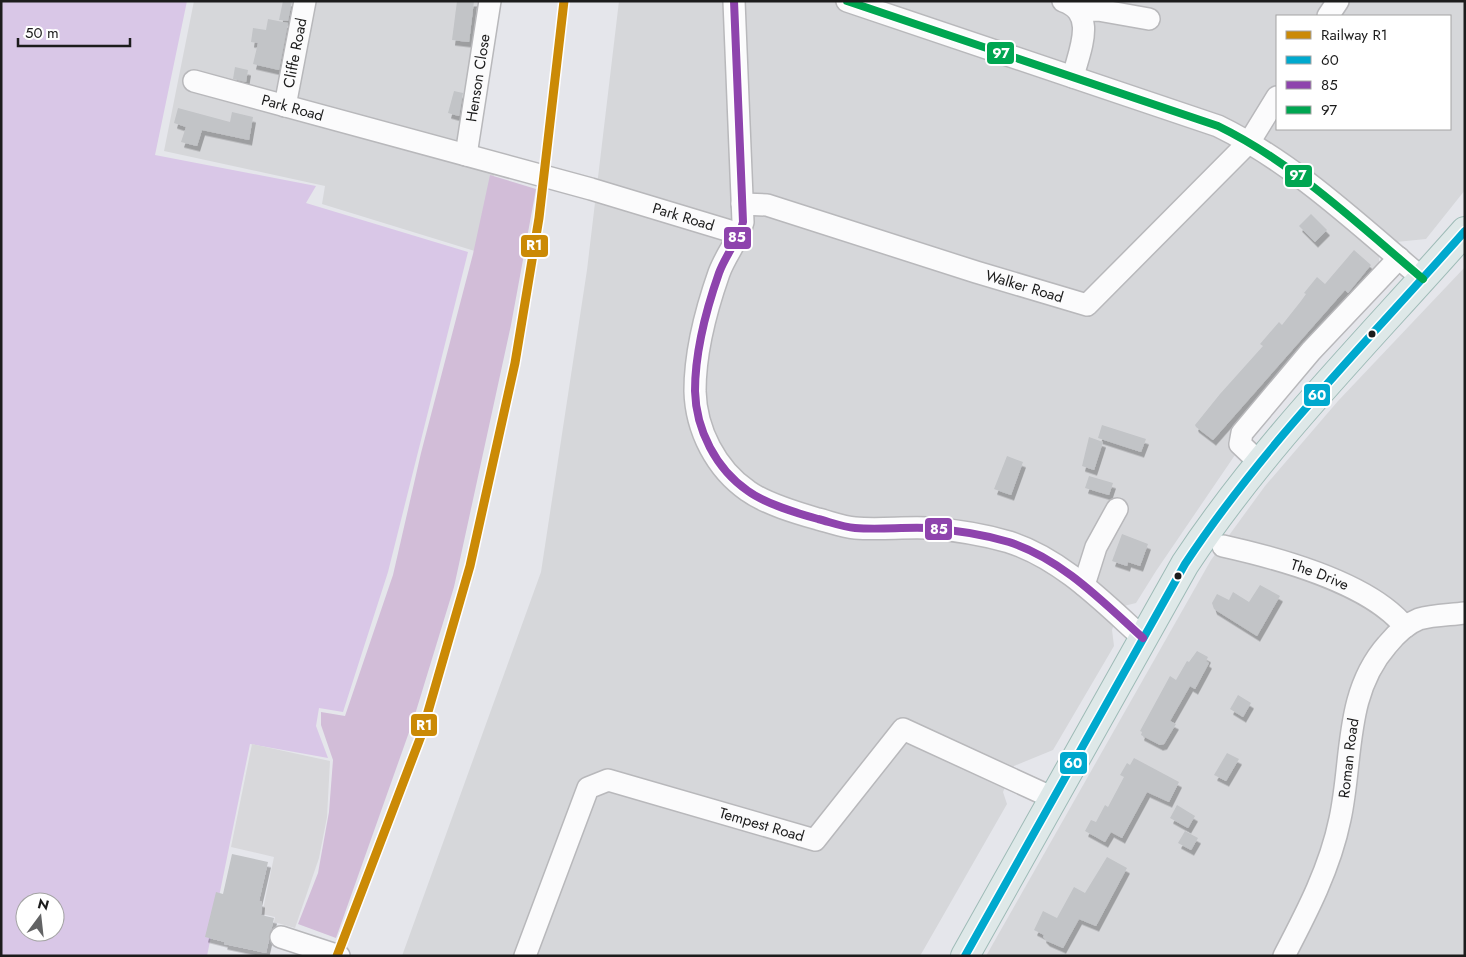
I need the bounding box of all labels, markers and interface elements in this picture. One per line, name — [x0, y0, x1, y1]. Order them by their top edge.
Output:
scale bar — [18, 15, 130, 47]
legend — [1276, 15, 1451, 130]
street label: Cliffe Road — [278, 16, 313, 90]
text: 50 m — [25, 22, 59, 44]
text: Railway R1 — [1321, 24, 1388, 46]
street label: Henson Close — [460, 32, 496, 123]
line badge: 97 — [986, 41, 1015, 65]
text: 97 — [992, 43, 1010, 63]
text: 60 — [1321, 49, 1339, 71]
text: 85 — [1321, 74, 1338, 96]
street label: Park Road — [259, 89, 326, 127]
text: 97 — [1321, 99, 1337, 121]
line badge: 97 — [1284, 164, 1313, 188]
text: 97 — [1289, 165, 1307, 185]
street label: Park Road — [650, 197, 717, 237]
line badge: 85 — [723, 226, 752, 250]
text: 85 — [728, 227, 746, 247]
line badge: R1 — [520, 234, 549, 258]
text: R1 — [526, 235, 542, 255]
street label: Walker Road — [983, 264, 1066, 308]
unlabelled marker — [1367, 329, 1377, 339]
line badge: 60 — [1303, 383, 1331, 407]
text: 60 — [1308, 385, 1326, 405]
line badge: 85 — [924, 517, 953, 541]
text: 85 — [930, 519, 948, 539]
street label: The Drive — [1288, 554, 1353, 596]
unlabelled marker — [1173, 571, 1183, 581]
line badge: R1 — [410, 713, 438, 737]
text: R1 — [416, 715, 432, 735]
street label: Roman Road — [1333, 716, 1365, 799]
line badge: 60 — [1059, 751, 1088, 775]
text: 60 — [1064, 753, 1082, 773]
street label: Tempest Road — [716, 802, 807, 847]
north arrow — [15, 892, 65, 942]
text: N — [35, 893, 51, 916]

